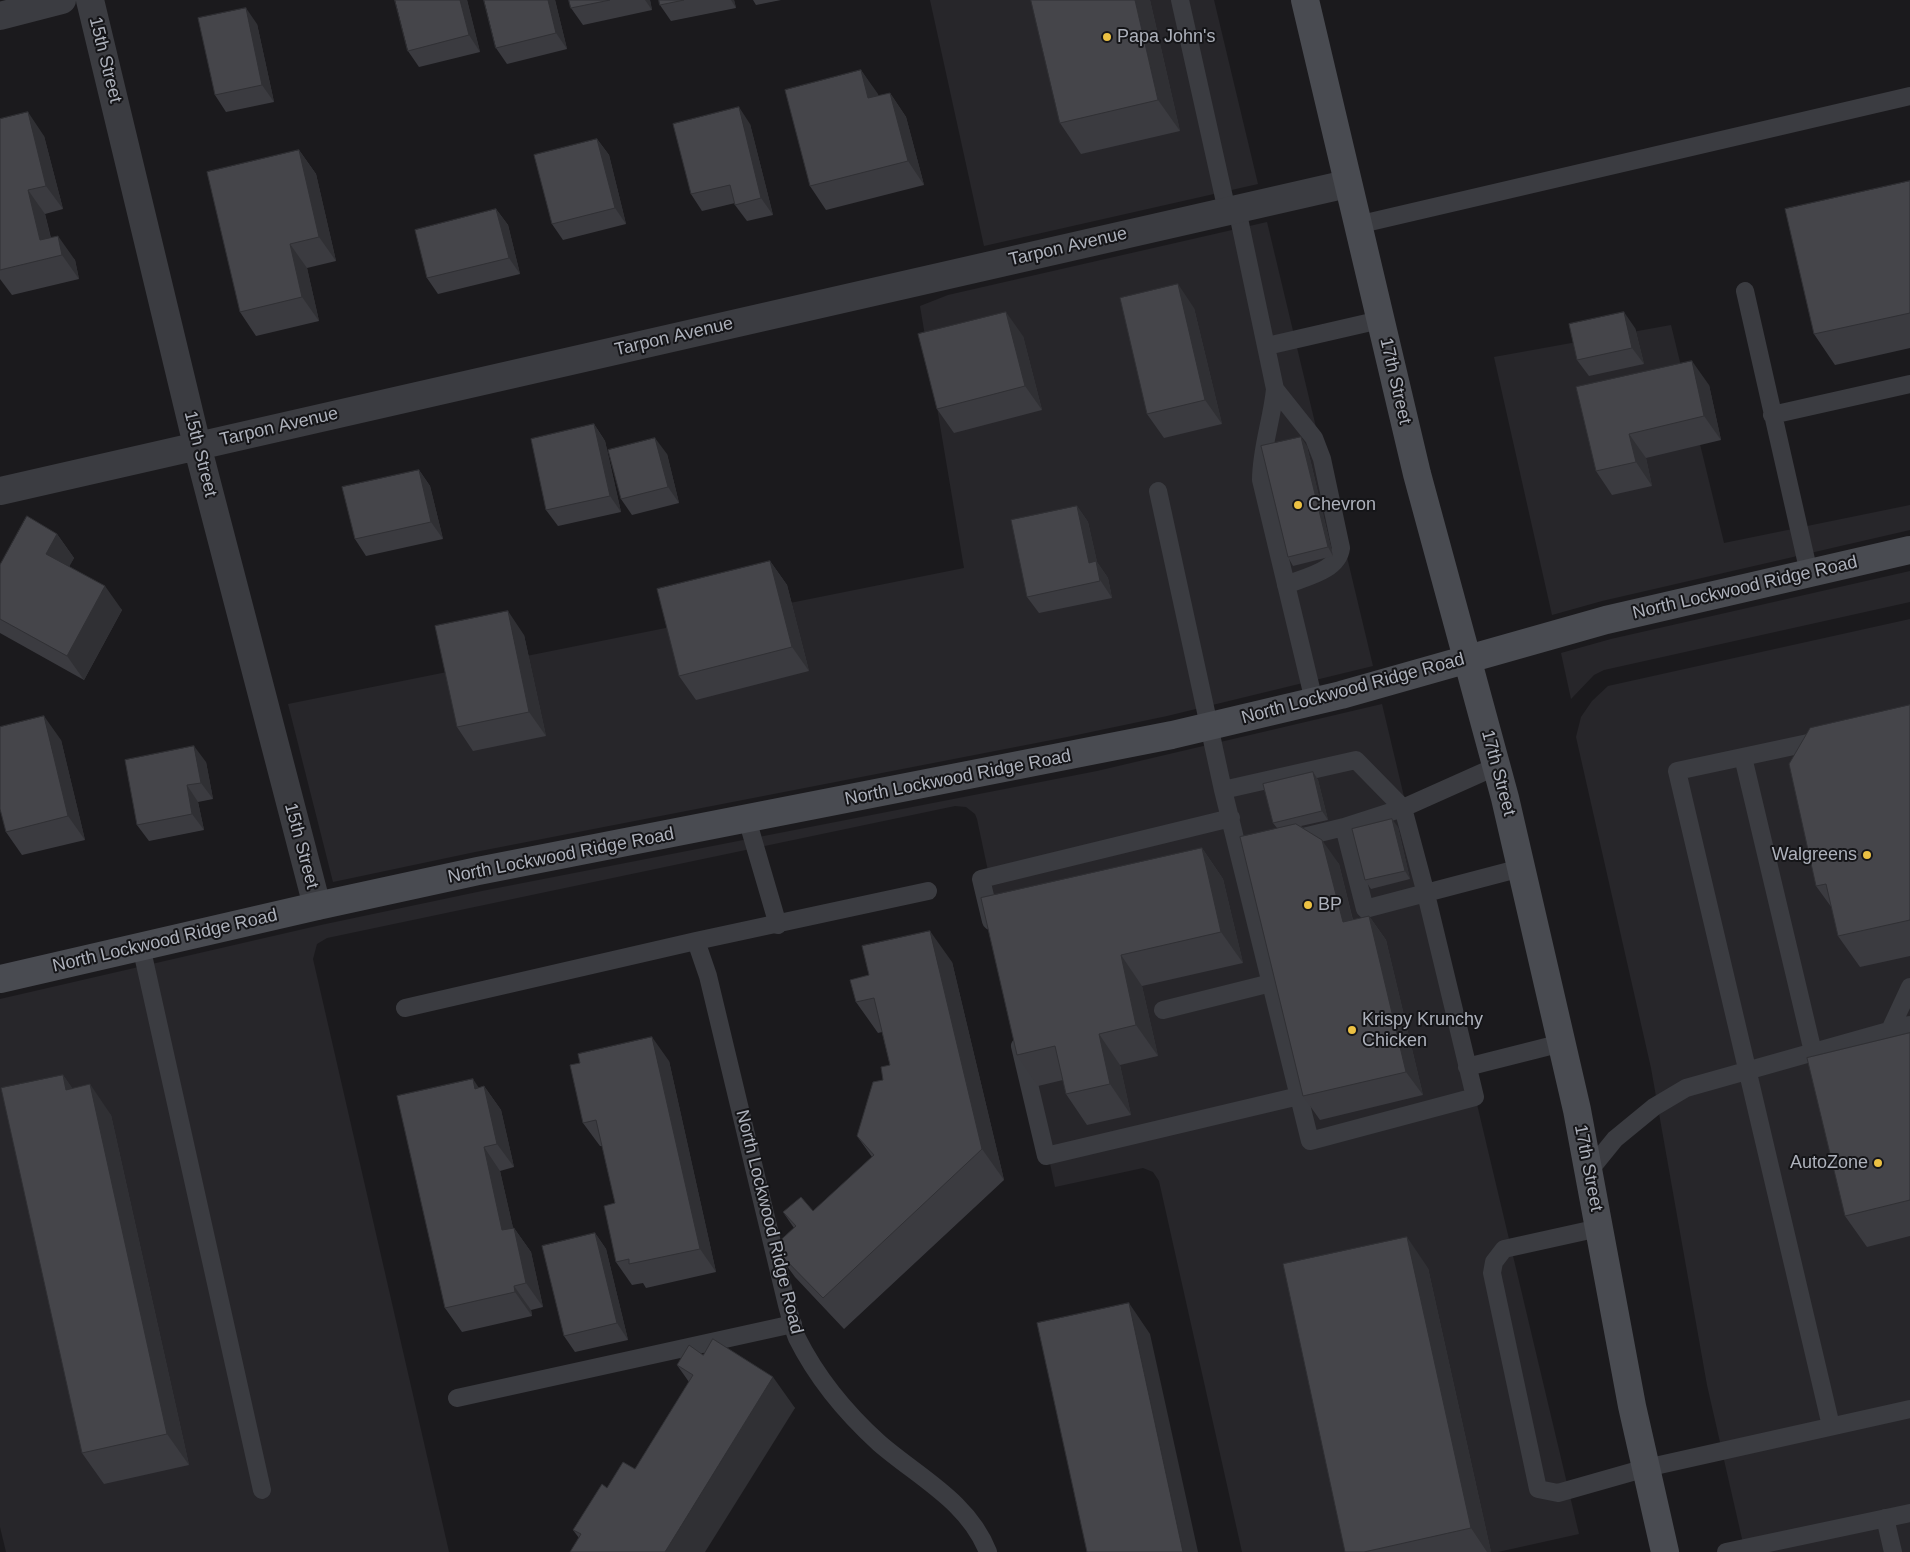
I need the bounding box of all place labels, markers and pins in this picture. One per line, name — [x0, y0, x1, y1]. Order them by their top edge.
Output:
place label: Papa John's — [1117, 26, 1216, 48]
marker: Papa John's — [1101, 31, 1113, 43]
place label: Chevron — [1308, 494, 1376, 516]
marker: Chevron — [1292, 499, 1304, 511]
place label: Walgreens — [1772, 844, 1857, 866]
marker: Walgreens — [1861, 849, 1873, 861]
place label: BP — [1318, 894, 1342, 916]
marker: BP — [1302, 899, 1314, 911]
place label: Krispy Krunchy Chicken — [1362, 1009, 1483, 1052]
marker: Krispy Krunchy Chicken — [1346, 1024, 1358, 1036]
place label: AutoZone — [1790, 1152, 1868, 1174]
marker: AutoZone — [1872, 1157, 1884, 1169]

